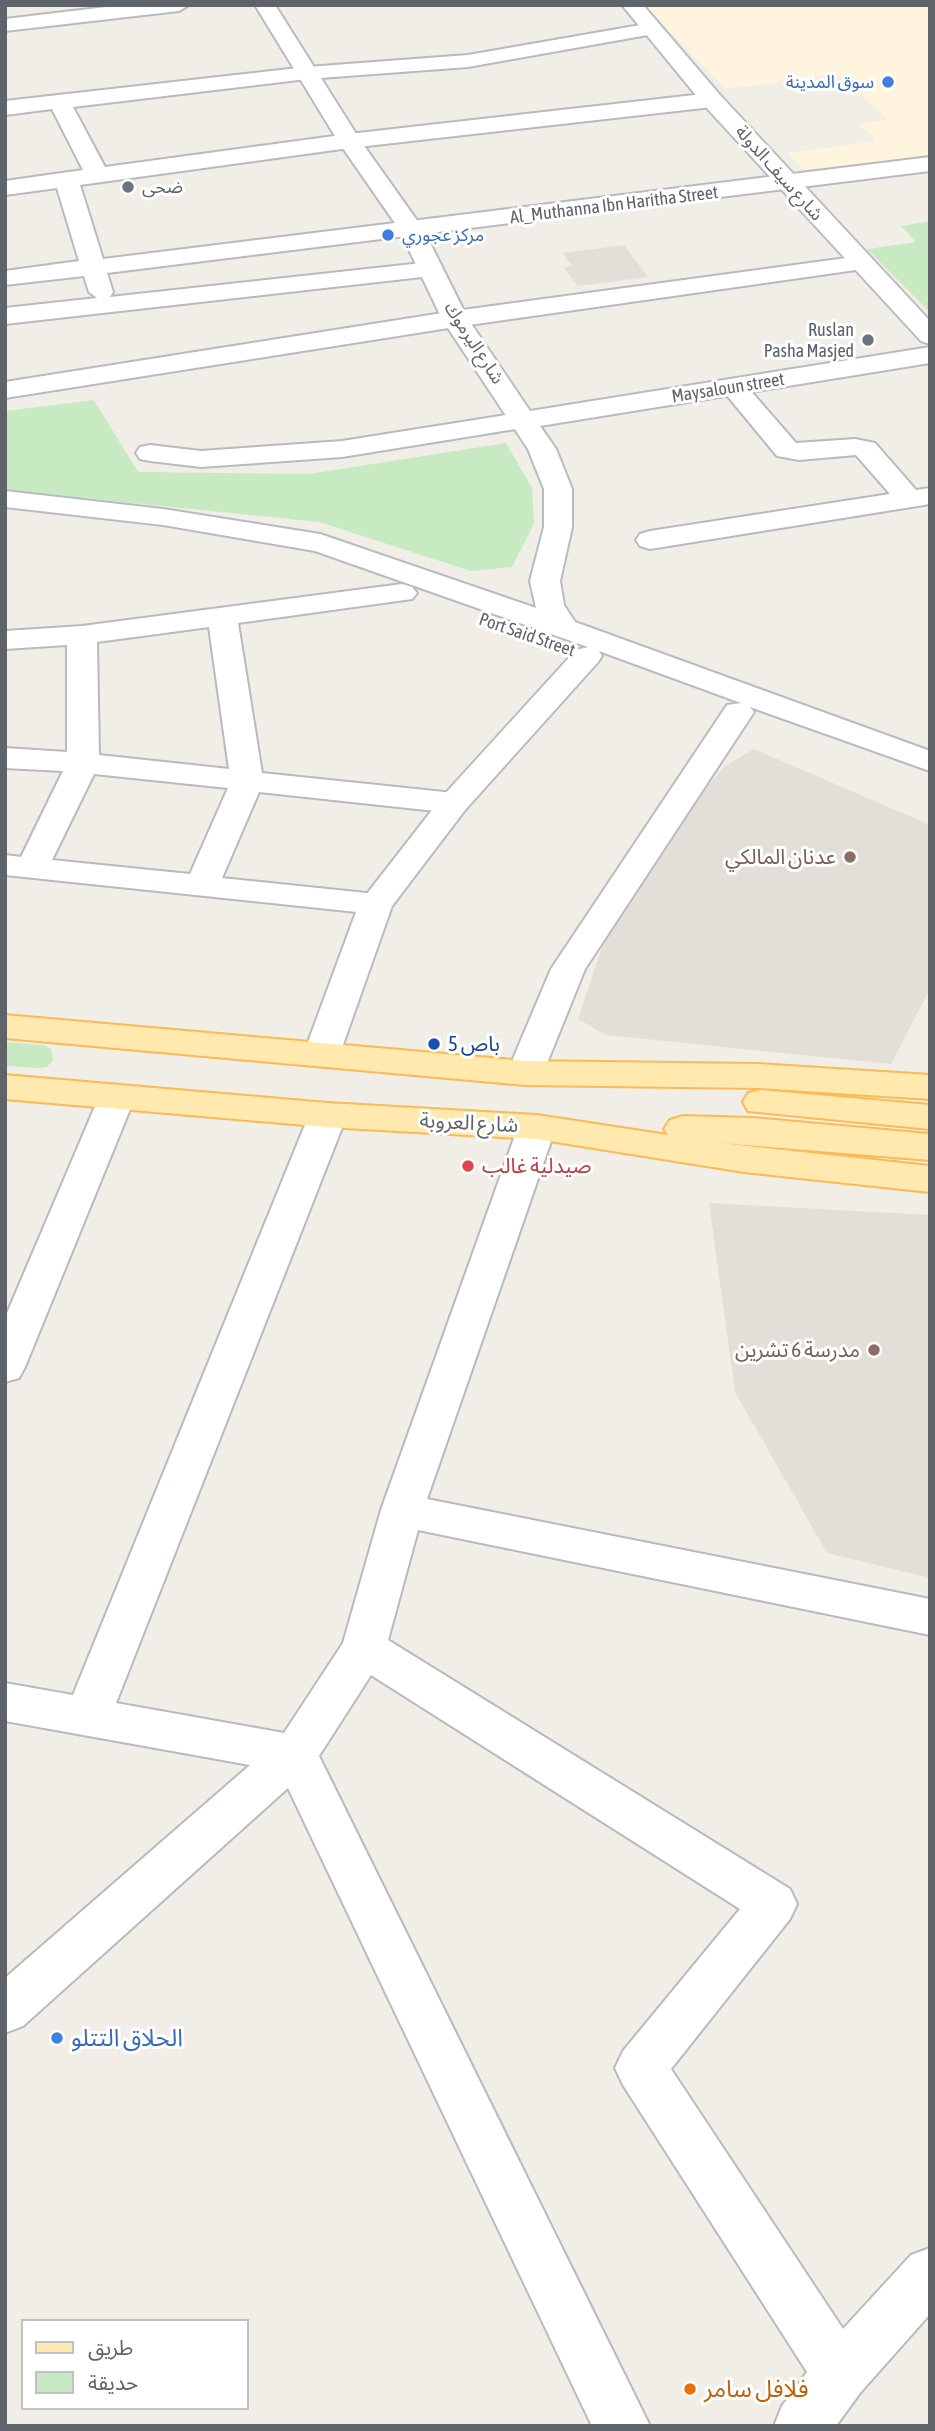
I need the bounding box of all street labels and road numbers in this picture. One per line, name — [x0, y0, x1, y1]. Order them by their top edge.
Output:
street label: شارع سيف الدولة — [731, 121, 827, 225]
street label: Al_Muthanna Ibn Haritha Street — [509, 182, 719, 228]
street label: شارع اليرموك — [439, 298, 509, 388]
street label: Maysaloun street — [670, 368, 786, 408]
street label: Port Said Street — [476, 608, 578, 662]
street label: شارع العروبة — [419, 1108, 519, 1138]

